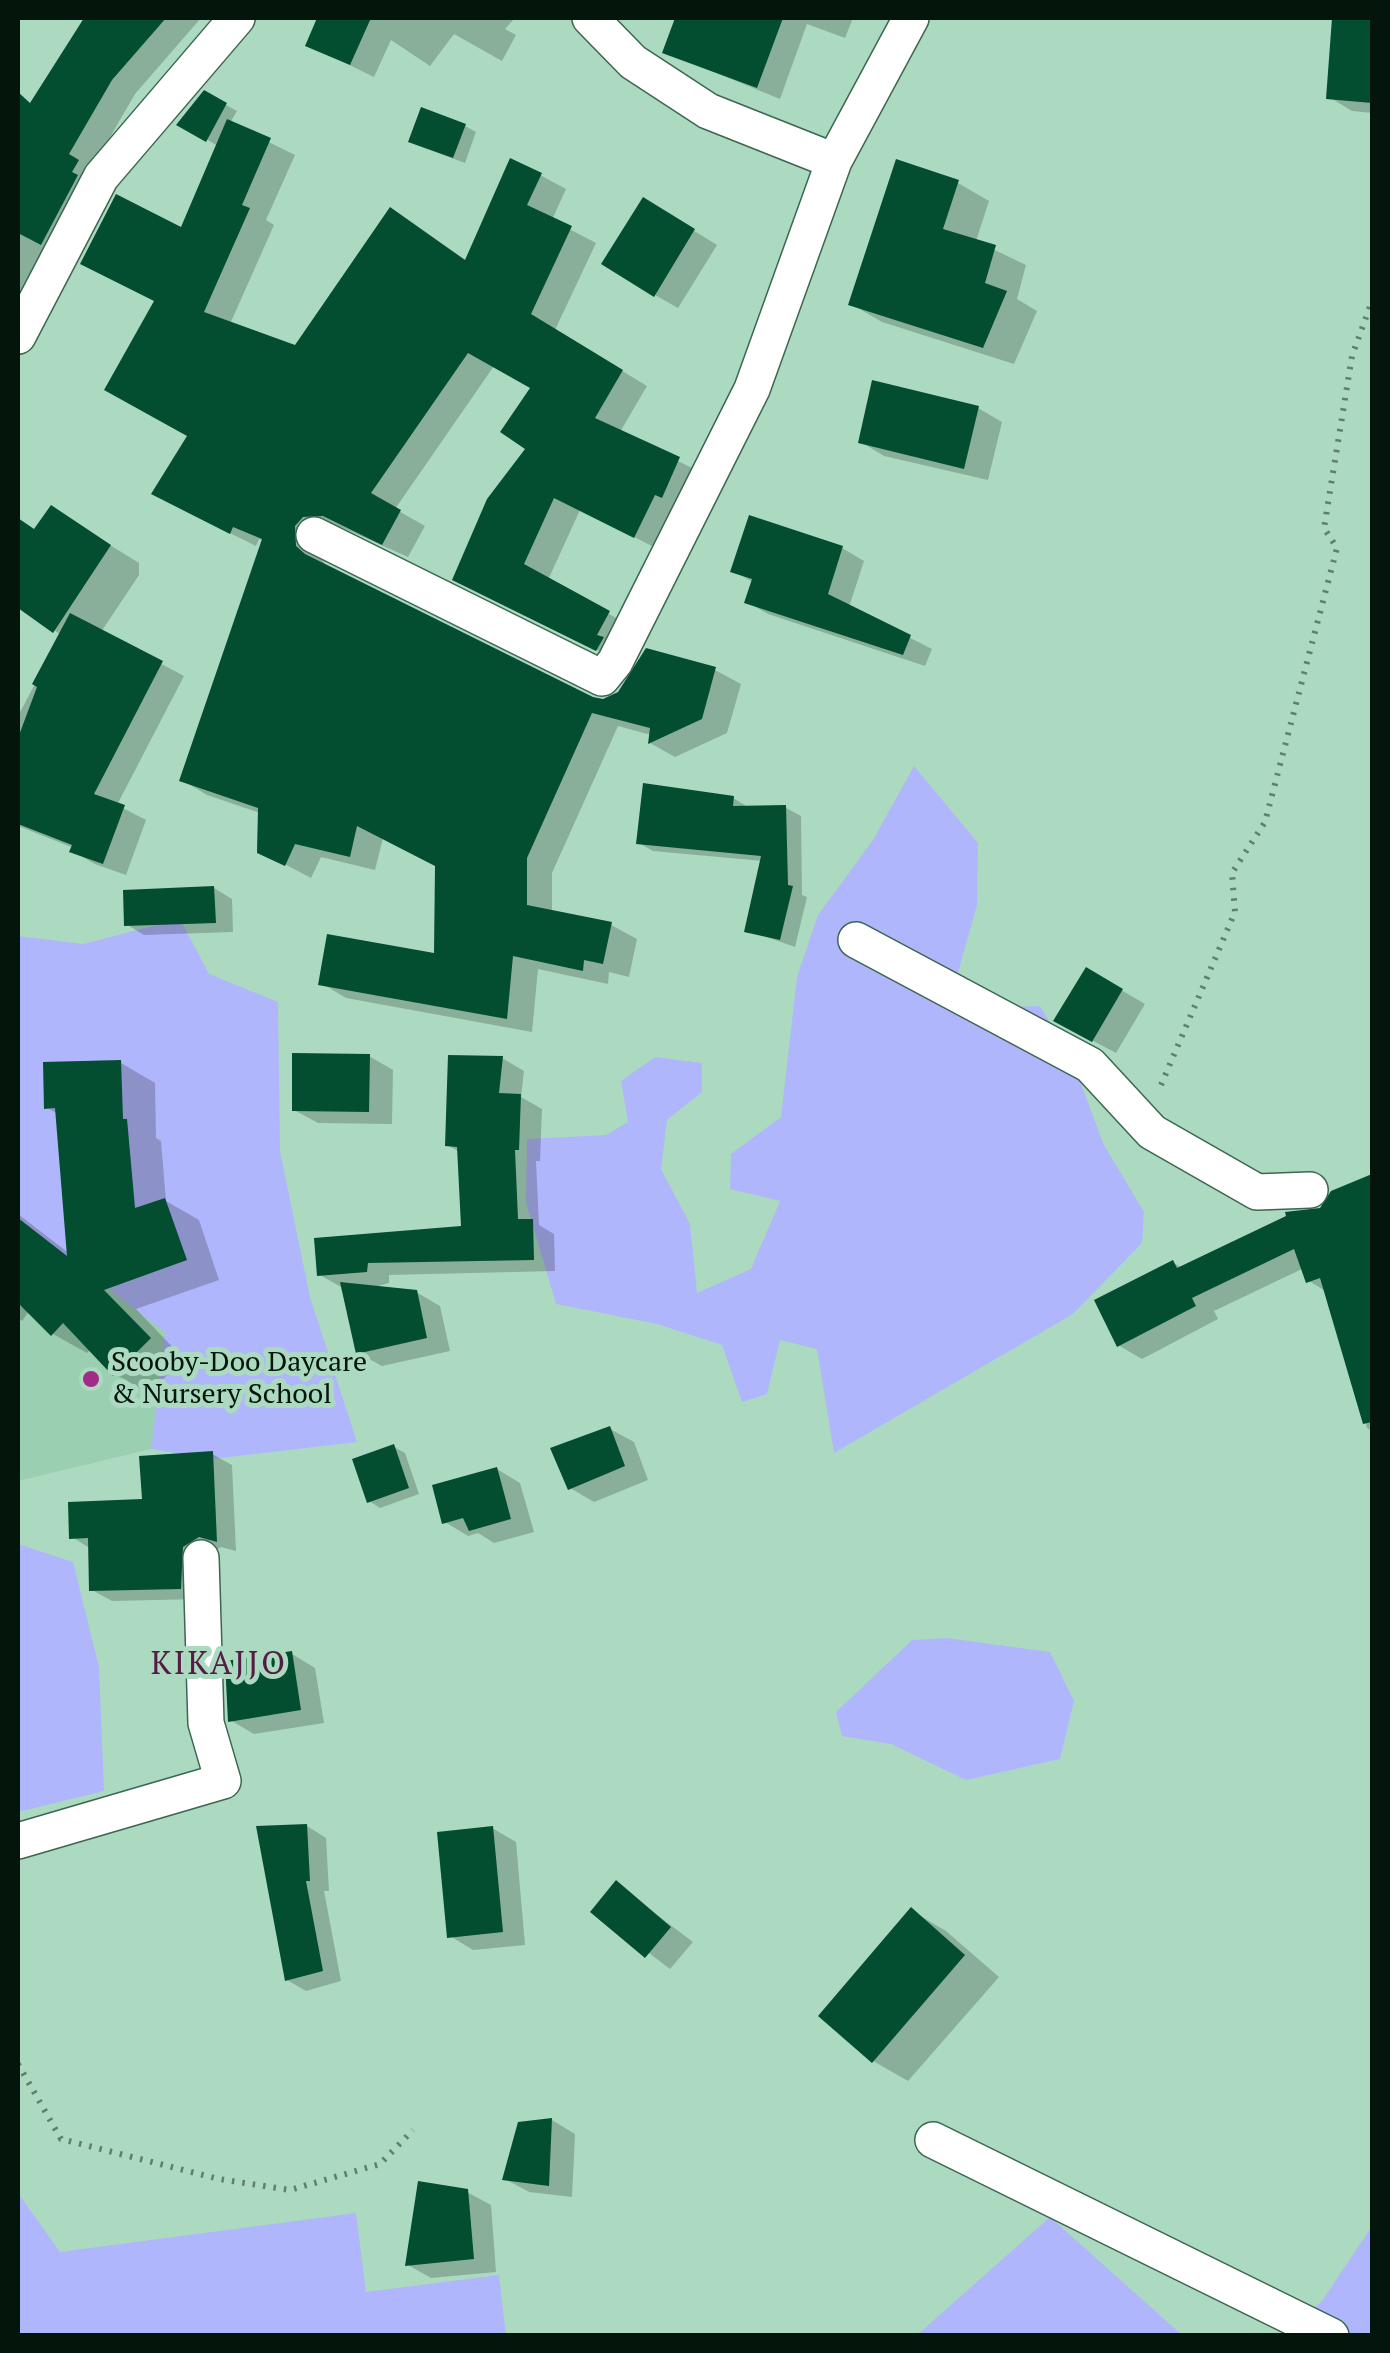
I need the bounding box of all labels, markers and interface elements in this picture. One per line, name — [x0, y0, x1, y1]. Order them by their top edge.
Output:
place label: Scooby-Doo Daycare & Nursery School — [111, 1346, 367, 1412]
marker: Scooby-Doo Daycare & Nursery School — [80, 1368, 102, 1390]
district label: KIKAJJO — [151, 1646, 287, 1684]

